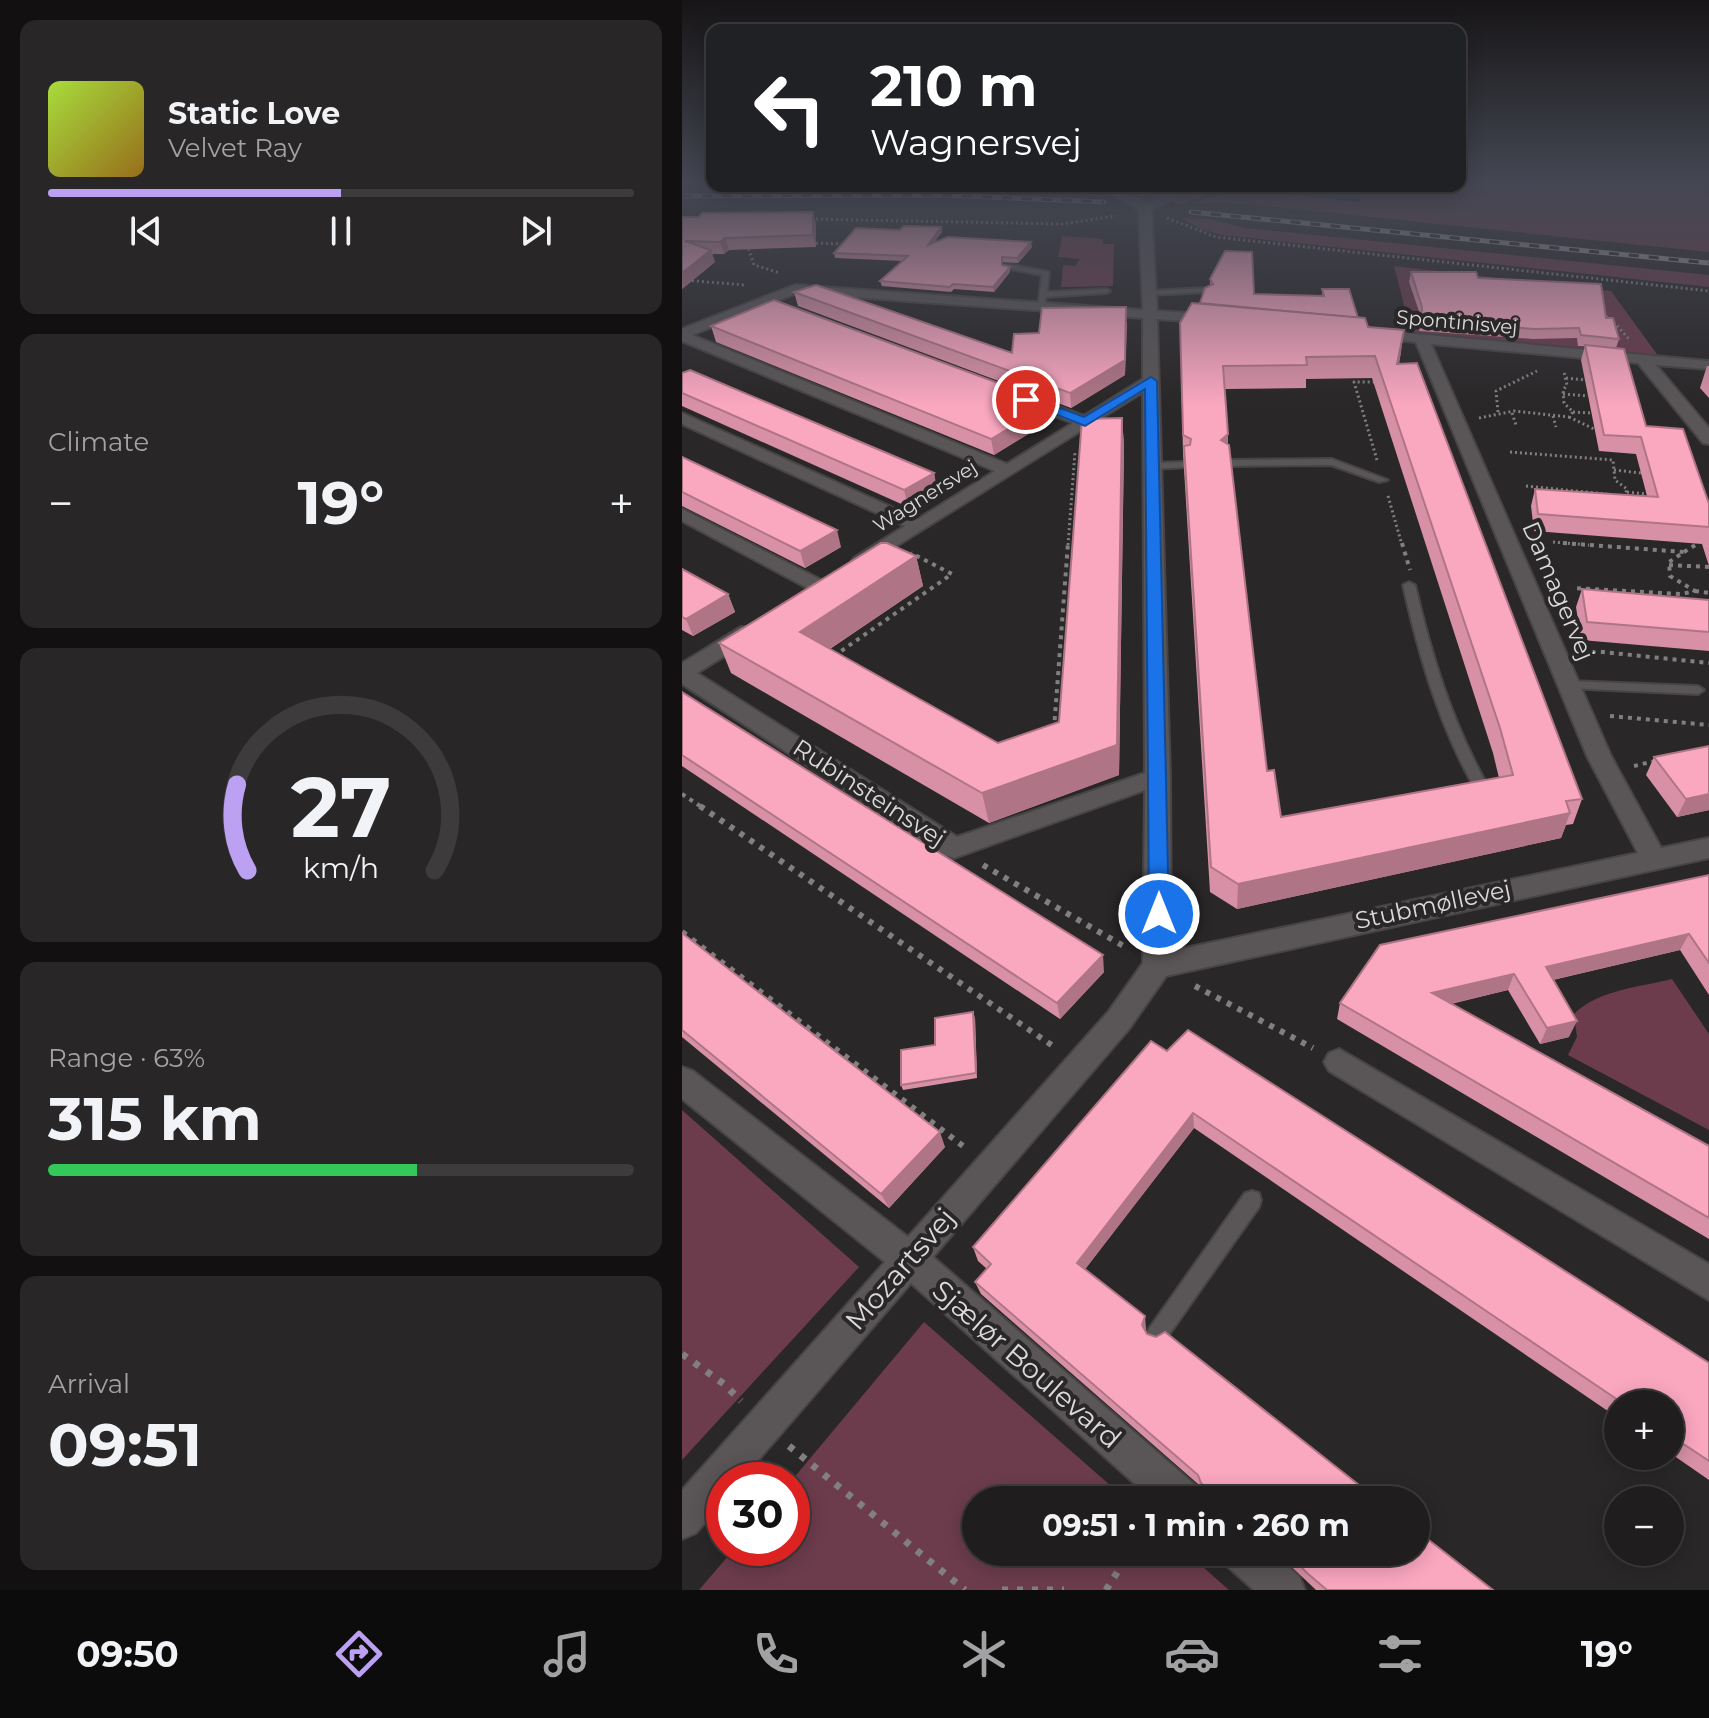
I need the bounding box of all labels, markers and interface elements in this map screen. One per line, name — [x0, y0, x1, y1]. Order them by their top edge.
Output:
text: 210 m — [870, 52, 1038, 120]
icon: left — [738, 56, 842, 160]
text: Static Love — [168, 95, 340, 132]
text: Wagnersvej — [870, 120, 1082, 164]
text: Velvet Ray — [168, 132, 302, 164]
icon: previous — [124, 209, 168, 253]
icon: pause — [319, 209, 363, 253]
icon: next — [514, 209, 558, 253]
street label: Spontinisvej — [1395, 305, 1519, 339]
pin — [992, 366, 1060, 434]
icon: arrive — [1004, 378, 1048, 422]
text: Climate — [48, 426, 149, 458]
street label: Wagnersvej — [869, 455, 981, 537]
text: 19° — [298, 466, 384, 539]
text: − — [48, 476, 73, 530]
text: + — [609, 476, 634, 530]
street label: Damagervej — [1516, 517, 1601, 665]
street label: Rubinsteinsvej — [788, 733, 951, 853]
text: 27 — [291, 756, 391, 858]
text: km/h — [303, 850, 379, 885]
position arrow — [1117, 872, 1201, 956]
street label: Stubmøllevej — [1353, 874, 1513, 935]
text: Range · 63% — [48, 1042, 205, 1074]
text: 315 km — [48, 1082, 262, 1155]
street label: Mozartsvej — [838, 1201, 962, 1337]
street label: Sjælør Boulevard — [926, 1273, 1128, 1455]
text: Arrival — [48, 1368, 130, 1400]
map controls — [1604, 1390, 1684, 1566]
button: + — [1604, 1390, 1684, 1470]
text: 09:51 — [48, 1408, 202, 1481]
speed limit sign: 30 — [706, 1462, 810, 1566]
button: − — [1604, 1486, 1684, 1566]
text: 09:51 · 1 min · 260 m — [1042, 1507, 1350, 1544]
icon: directions — [331, 1626, 387, 1682]
icon: music — [539, 1626, 595, 1682]
icon: phone — [748, 1626, 804, 1682]
icon: climate — [956, 1626, 1012, 1682]
icon: car — [1164, 1626, 1220, 1682]
icon: filters — [1372, 1626, 1428, 1682]
text: 09:50 — [76, 1632, 179, 1676]
text: 19° — [1581, 1632, 1633, 1676]

